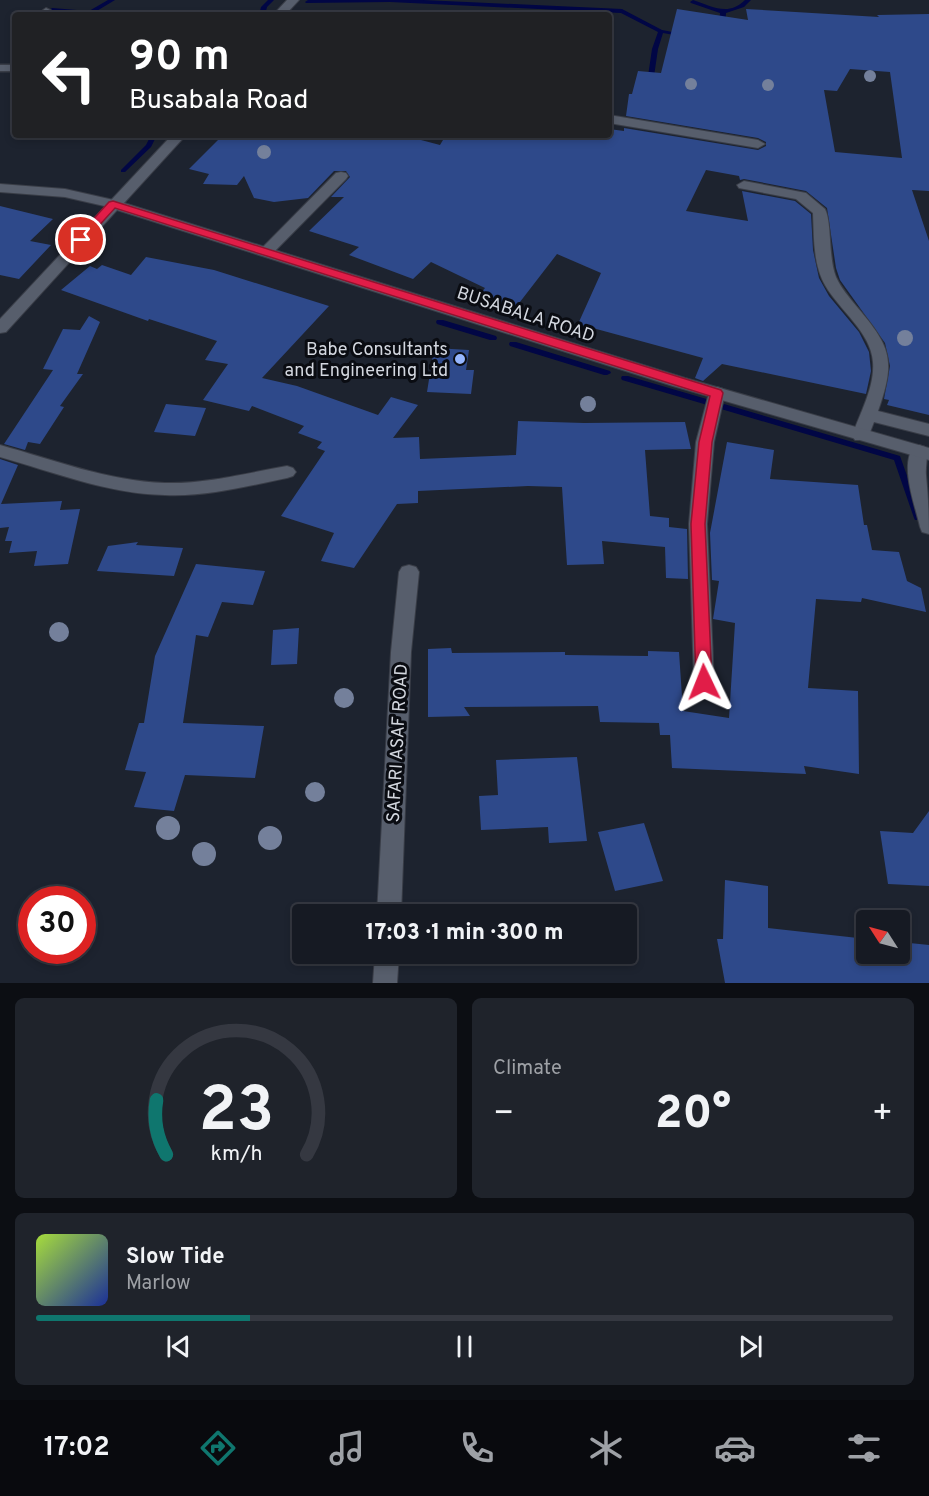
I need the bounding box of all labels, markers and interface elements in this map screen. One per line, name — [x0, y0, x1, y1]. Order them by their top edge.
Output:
text: 90 m — [129, 32, 230, 85]
icon: left — [30, 36, 108, 114]
text: Busabala Road — [129, 84, 308, 118]
pin — [55, 214, 106, 265]
icon: arrive — [64, 223, 97, 256]
street label: BUSABALA ROAD — [454, 282, 597, 349]
place label: Babe Consultants and Engineering Ltd — [285, 339, 448, 383]
marker: Babe Consultants and Engineering Ltd — [453, 352, 467, 366]
position arrow — [672, 650, 736, 714]
street label: SAFARI ASAF ROAD — [383, 663, 414, 823]
speed limit sign: 30 — [18, 886, 96, 964]
north arrow — [856, 910, 910, 964]
map controls — [856, 910, 910, 964]
text: 17:03 · 1 min · 300 m — [366, 920, 563, 947]
text: Climate — [493, 1056, 562, 1082]
text: 23 — [198, 1074, 274, 1153]
text: 20° — [655, 1087, 731, 1144]
text: − — [493, 1094, 514, 1136]
text: + — [872, 1094, 893, 1136]
text: km/h — [210, 1141, 262, 1168]
text: Slow Tide — [126, 1244, 225, 1271]
text: Marlow — [126, 1271, 190, 1297]
icon: previous — [162, 1330, 195, 1363]
icon: pause — [448, 1330, 481, 1363]
icon: next — [734, 1330, 767, 1363]
icon: directions — [197, 1427, 239, 1469]
icon: music — [326, 1427, 368, 1469]
icon: phone — [456, 1427, 498, 1469]
icon: climate — [585, 1427, 627, 1469]
icon: car — [714, 1427, 756, 1469]
icon: filters — [843, 1427, 885, 1469]
text: 17:02 — [44, 1431, 110, 1465]

